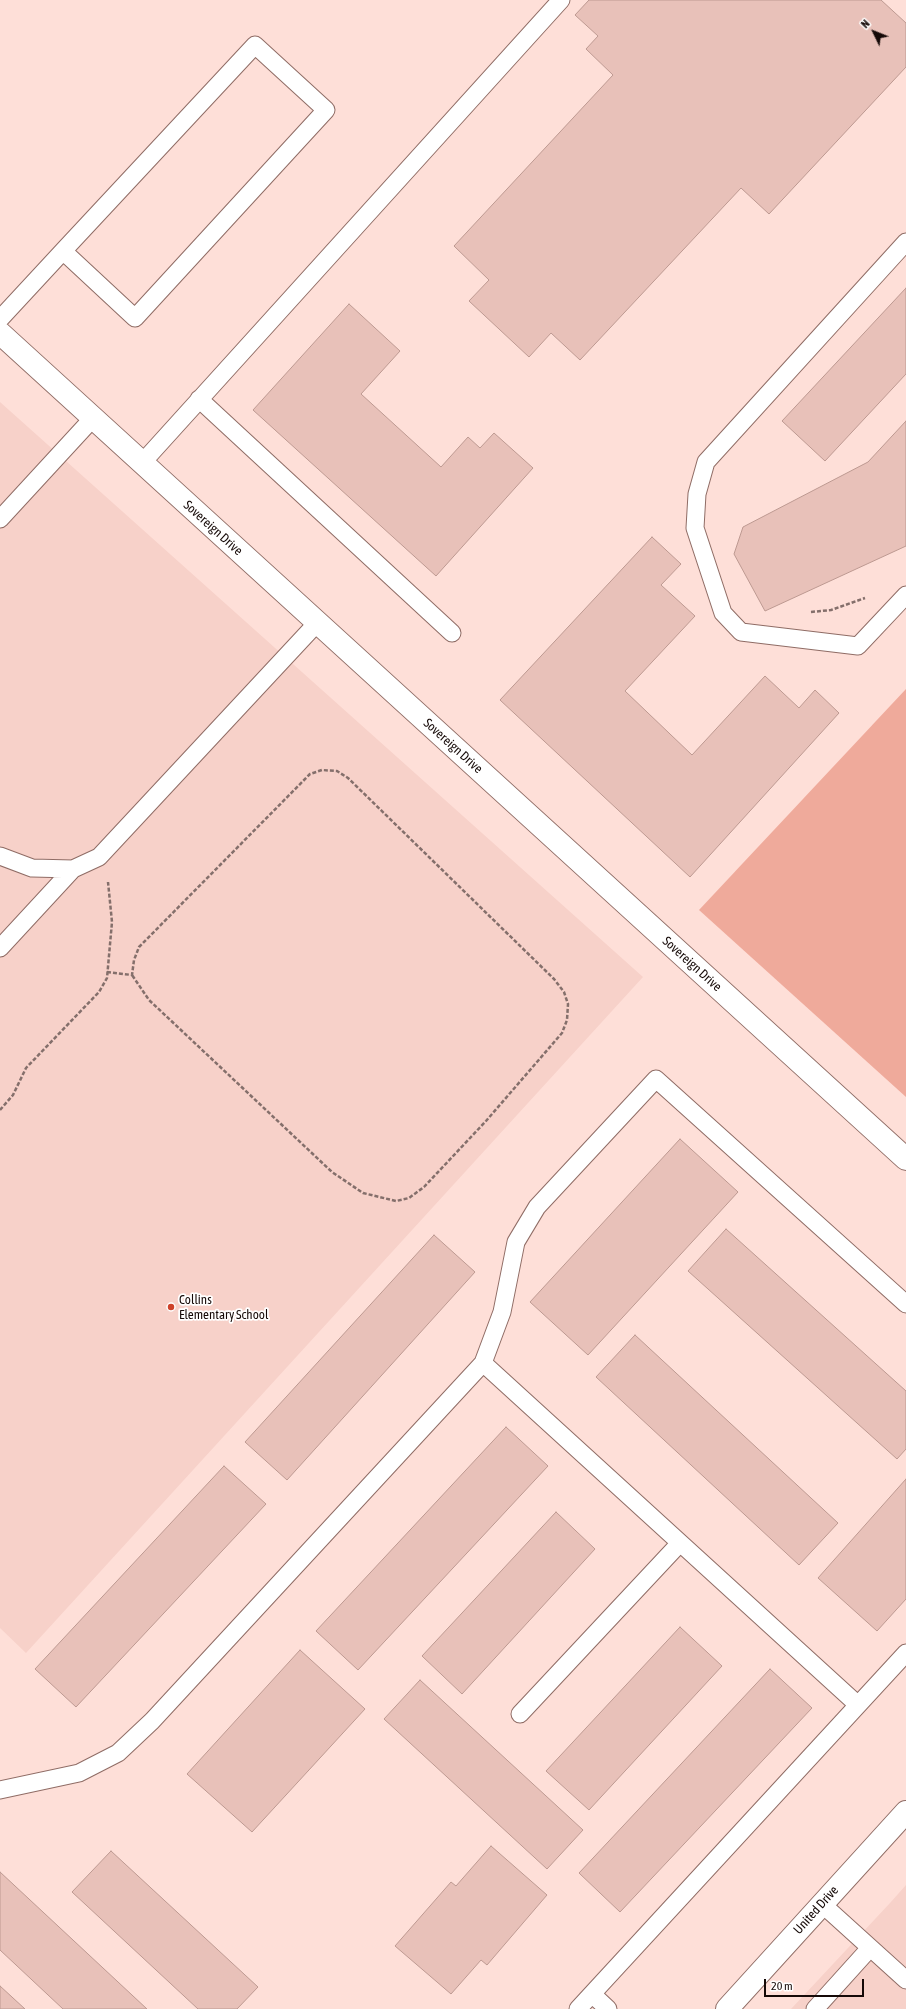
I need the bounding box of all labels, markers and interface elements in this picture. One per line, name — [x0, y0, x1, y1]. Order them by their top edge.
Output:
north arrow — [854, 12, 894, 52]
text: N — [859, 17, 872, 30]
street label: Sovereign Drive — [180, 497, 246, 559]
street label: Sovereign Drive — [420, 715, 486, 777]
street label: Sovereign Drive — [659, 933, 725, 995]
place label: Collins Elementary School — [179, 1292, 268, 1323]
marker: Collins Elementary School — [166, 1302, 176, 1312]
street label: United Drive — [790, 1883, 842, 1937]
scale bar — [766, 1971, 866, 1997]
text: 20 m — [771, 1979, 793, 1993]

